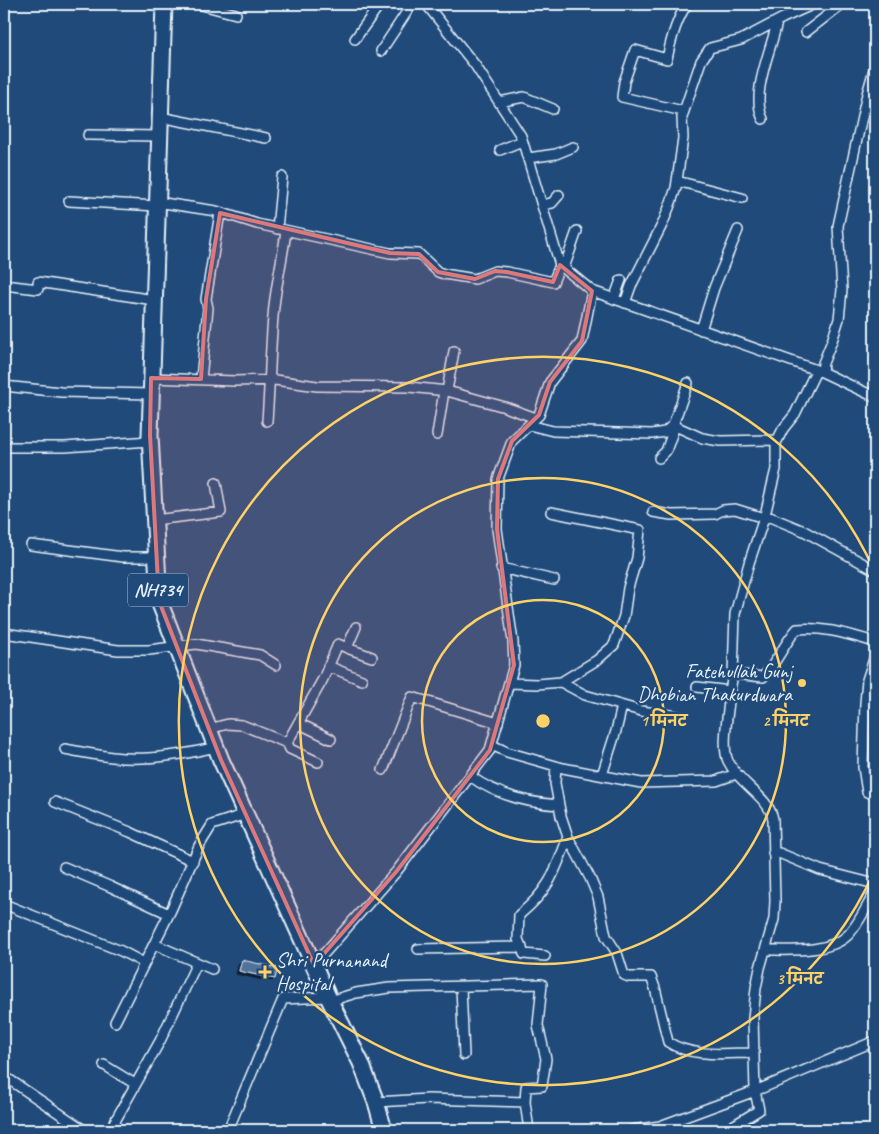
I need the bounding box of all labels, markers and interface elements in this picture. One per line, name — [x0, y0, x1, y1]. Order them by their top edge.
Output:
road number: NH734 — [128, 574, 188, 606]
place label: Fatehullah Gunj Dhobian Thakurdwara — [638, 659, 794, 707]
marker: Fatehullah Gunj Dhobian Thakurdwara — [796, 677, 808, 689]
text: 1 मिनट — [641, 708, 689, 731]
text: 2 मिनट — [763, 708, 811, 731]
centre of rings — [534, 712, 552, 730]
place label: Shri Purnanand Hospital — [276, 948, 390, 996]
marker: Shri Purnanand Hospital — [258, 965, 272, 979]
text: 3 मिनट — [777, 966, 825, 989]

